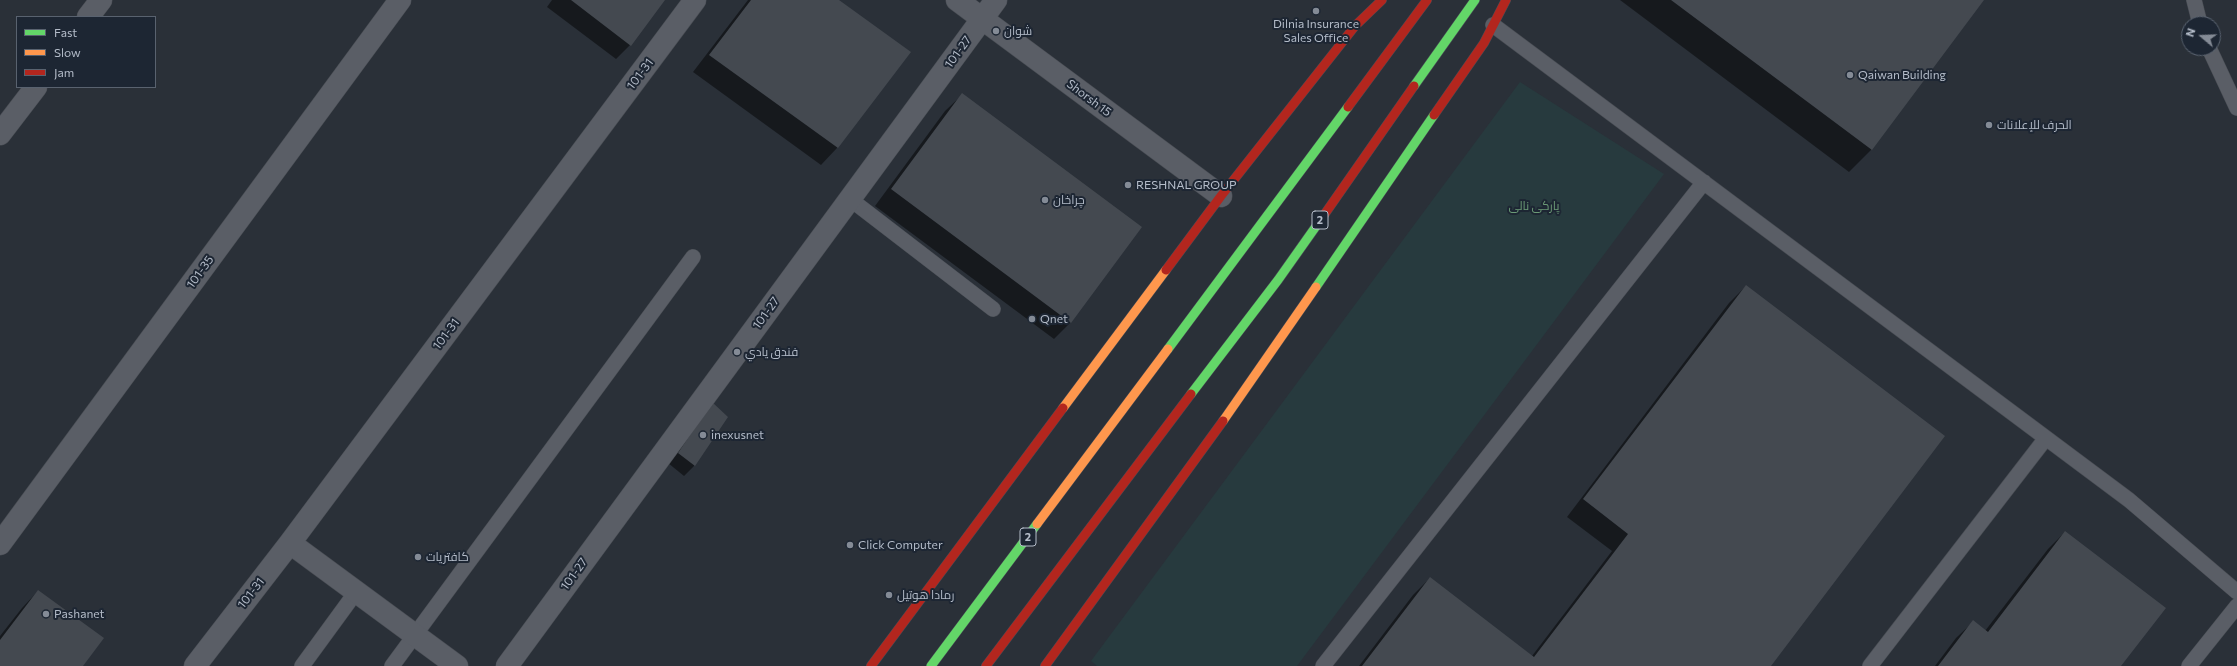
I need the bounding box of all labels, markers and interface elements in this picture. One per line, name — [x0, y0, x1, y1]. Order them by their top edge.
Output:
marker: Dilnia Insurance Sales Office — [1311, 6, 1321, 16]
legend — [16, 16, 156, 88]
north arrow — [2181, 16, 2221, 56]
place label: Dilnia Insurance Sales Office — [1273, 17, 1359, 45]
place label: شوان — [1004, 24, 1032, 38]
text: Fast — [54, 25, 77, 39]
marker: شوان — [991, 26, 1001, 36]
text: N — [2183, 26, 2198, 38]
street label: 101-27 — [942, 33, 974, 71]
text: Slow — [54, 45, 81, 59]
street label: 101-31 — [624, 56, 656, 92]
text: Jam — [54, 65, 74, 79]
place label: Qaiwan Building — [1858, 68, 1946, 82]
marker: Qaiwan Building — [1845, 70, 1855, 80]
street label: Shorsh 15 — [1064, 77, 1114, 119]
place label: الحرف للإعلانات — [1997, 118, 2072, 132]
marker: الحرف للإعلانات — [1984, 120, 1994, 130]
place label: RESHNAL GROUP — [1136, 178, 1236, 192]
marker: RESHNAL GROUP — [1123, 180, 1133, 190]
place label: چراخان — [1053, 193, 1085, 207]
marker: چراخان — [1040, 195, 1050, 205]
park label: پارکی نالی — [1509, 199, 1559, 213]
road number: 2 — [1312, 211, 1328, 229]
street label: 101-35 — [183, 253, 217, 291]
street label: 101-27 — [750, 294, 782, 332]
place label: Qnet — [1040, 312, 1068, 326]
marker: Qnet — [1027, 314, 1037, 324]
street label: 101-31 — [430, 316, 462, 352]
place label: فندق يادي — [745, 345, 798, 359]
marker: فندق يادي — [732, 347, 742, 357]
place label: inexusnet — [711, 428, 764, 442]
marker: inexusnet — [698, 430, 708, 440]
road number: 2 — [1020, 528, 1036, 546]
place label: Click Computer — [858, 538, 943, 552]
marker: Click Computer — [845, 540, 855, 550]
place label: كافتريات — [426, 550, 469, 564]
marker: كافتريات — [413, 552, 423, 562]
street label: 101-27 — [558, 555, 590, 593]
street label: 101-31 — [235, 575, 267, 611]
place label: رمادا هوتيل — [897, 588, 954, 602]
marker: رمادا هوتيل — [884, 590, 894, 600]
place label: Pashanet — [54, 607, 104, 621]
marker: Pashanet — [41, 609, 51, 619]

